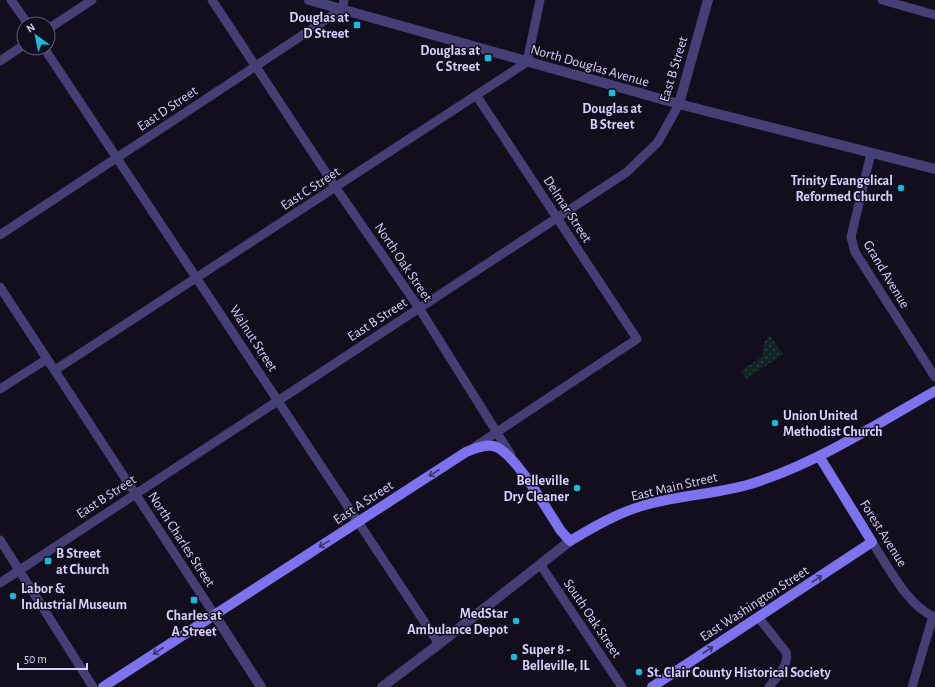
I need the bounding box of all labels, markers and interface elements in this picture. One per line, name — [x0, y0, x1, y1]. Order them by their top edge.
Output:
place label: Douglas at D Street — [289, 11, 349, 41]
north arrow — [16, 16, 56, 56]
marker: Douglas at D Street — [352, 20, 362, 30]
text: N — [25, 21, 37, 35]
street label: East B Street — [657, 34, 691, 104]
street label: North Douglas Avenue — [529, 42, 651, 90]
place label: Douglas at C Street — [420, 44, 480, 74]
marker: Douglas at C Street — [483, 53, 493, 63]
street label: East D Street — [135, 83, 201, 134]
marker: Douglas at B Street — [607, 88, 617, 98]
place label: Douglas at B Street — [582, 102, 642, 132]
street label: East C Street — [278, 164, 343, 213]
street label: Delmar Street — [541, 174, 594, 246]
place label: Trinity Evangelical Reformed Church — [791, 174, 893, 204]
marker: Trinity Evangelical Reformed Church — [896, 183, 906, 193]
street label: North Oak Street — [372, 221, 435, 305]
street label: Grand Avenue — [860, 238, 912, 311]
street label: East B Street — [345, 295, 410, 344]
street label: Walnut Street — [227, 303, 280, 375]
place label: Union United Methodist Church — [783, 409, 883, 439]
marker: Union United Methodist Church — [770, 418, 780, 428]
one-way arrow — [428, 469, 439, 477]
street label: East Main Street — [630, 470, 719, 504]
street label: East B Street — [74, 472, 139, 521]
place label: Belleville Dry Cleaner — [503, 474, 569, 504]
street label: East A Street — [331, 478, 396, 527]
marker: Belleville Dry Cleaner — [572, 483, 582, 493]
street label: North Charles Street — [145, 489, 217, 590]
street label: Forest Avenue — [857, 498, 909, 569]
one-way arrow — [318, 540, 330, 548]
place label: B Street at Church — [56, 547, 109, 577]
marker: B Street at Church — [43, 556, 53, 566]
street label: East Washington Street — [698, 563, 812, 644]
one-way arrow — [811, 575, 822, 583]
street label: South Oak Street — [561, 577, 624, 661]
place label: Labor & Industrial Museum — [21, 582, 127, 612]
marker: Labor & Industrial Museum — [8, 591, 18, 601]
marker: Charles at A Street — [189, 595, 199, 605]
place label: MedStar Ambulance Depot — [407, 607, 508, 637]
place label: Charles at A Street — [166, 609, 222, 639]
marker: MedStar Ambulance Depot — [511, 616, 521, 626]
place label: Super 8 - Belleville, IL — [522, 643, 591, 673]
scale bar — [18, 645, 87, 671]
one-way arrow — [702, 646, 713, 654]
one-way arrow — [153, 647, 164, 655]
marker: Super 8 - Belleville, IL — [509, 652, 519, 662]
text: 50 m — [24, 653, 47, 665]
place label: St. Clair County Historical Society — [647, 666, 831, 680]
marker: St. Clair County Historical Society — [634, 667, 644, 677]

